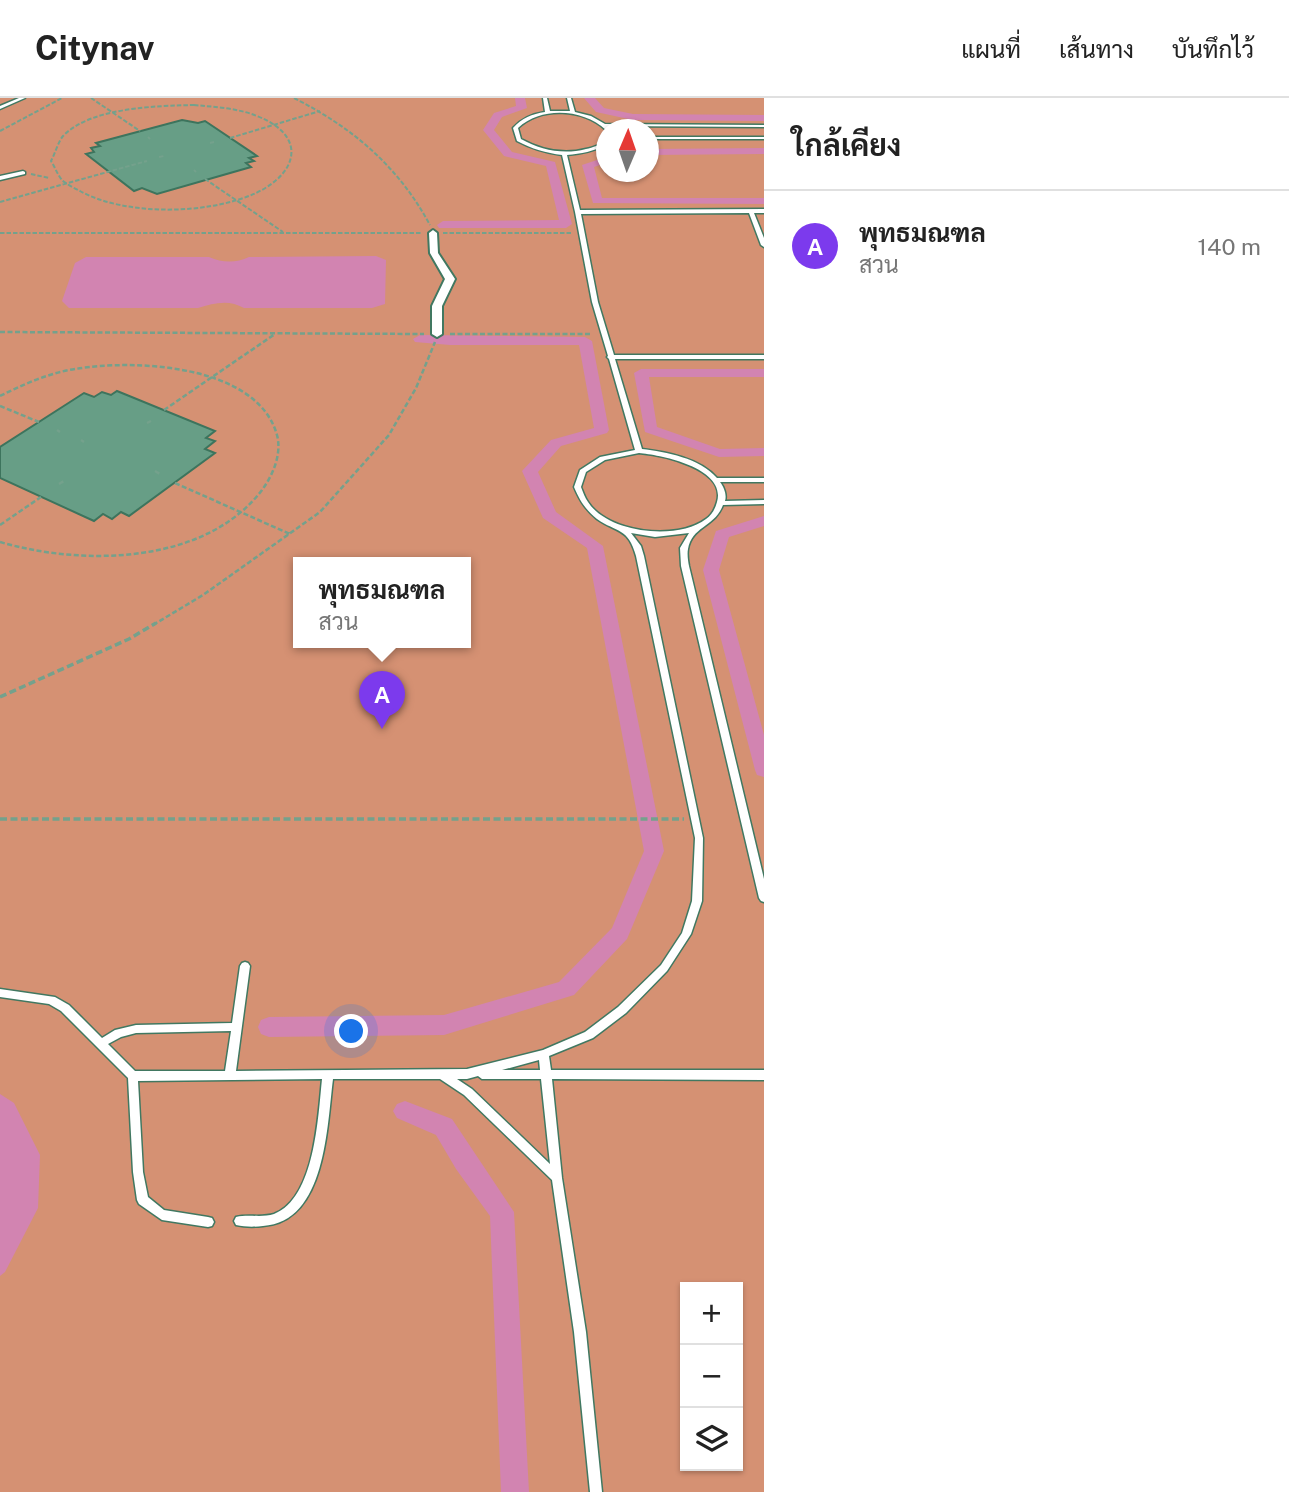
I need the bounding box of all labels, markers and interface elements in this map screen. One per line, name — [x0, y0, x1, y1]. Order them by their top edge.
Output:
text: Citynav — [35, 29, 155, 67]
text: แผนที่ — [961, 35, 1021, 63]
text: เส้นทาง — [1059, 35, 1134, 63]
text: บันทึกไว้ — [1172, 35, 1254, 63]
north arrow — [596, 119, 659, 182]
text: ใกล้เคียง — [792, 127, 901, 163]
text: พุทธมณฑล — [859, 217, 986, 248]
text: A — [807, 233, 823, 260]
text: 140 m — [1198, 233, 1261, 260]
text: สวน — [859, 251, 899, 278]
popup — [293, 557, 471, 648]
text: พุทธมณฑล — [319, 574, 445, 605]
text: สวน — [319, 608, 358, 635]
pin: A — [359, 671, 405, 729]
your location — [334, 1014, 368, 1048]
map controls — [680, 1282, 743, 1471]
button: + — [680, 1282, 743, 1345]
button: − — [680, 1345, 743, 1408]
button: layers — [680, 1408, 743, 1471]

